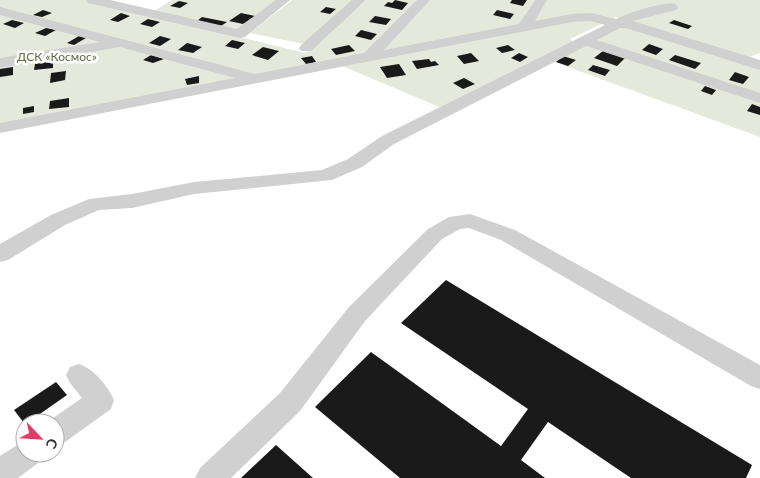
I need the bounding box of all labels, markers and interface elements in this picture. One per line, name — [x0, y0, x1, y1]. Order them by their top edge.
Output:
park label: ДСК «Космос» — [17, 49, 97, 64]
north arrow — [15, 413, 65, 463]
text: С — [42, 436, 62, 452]

